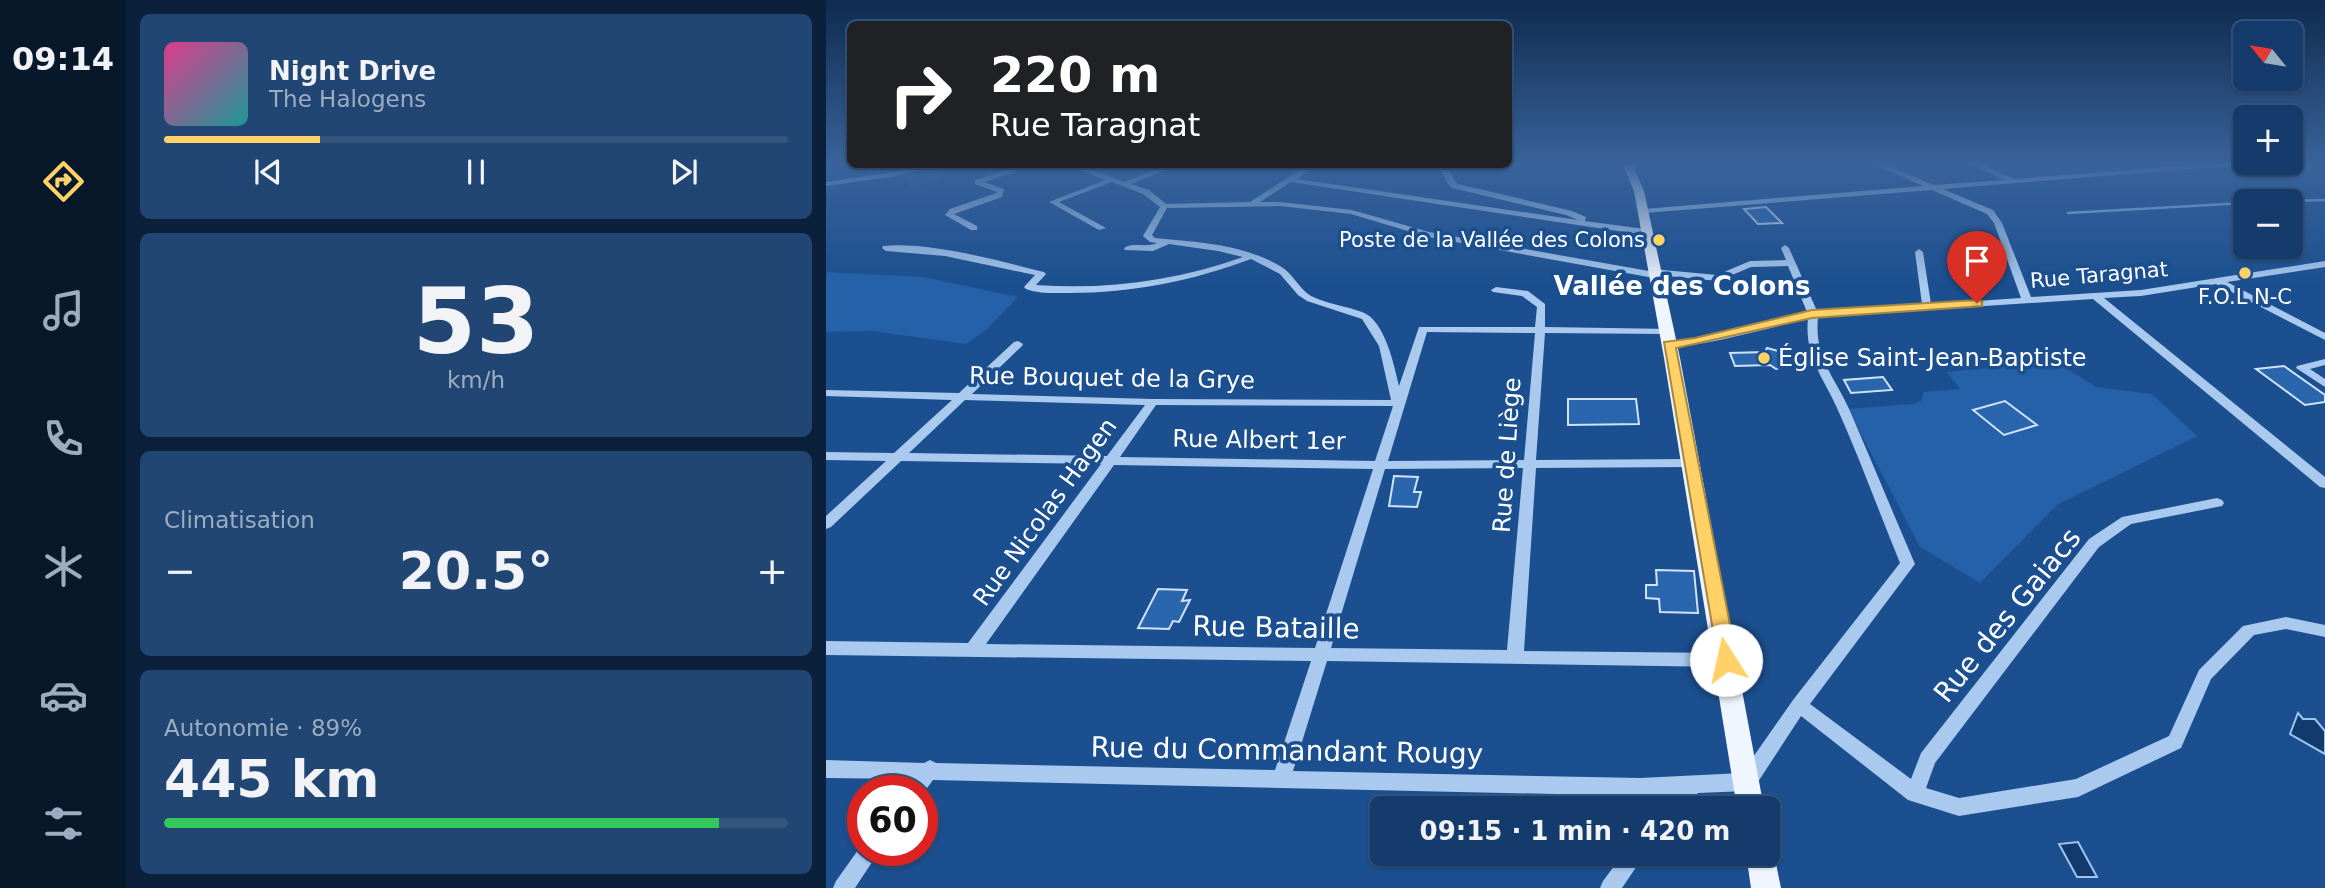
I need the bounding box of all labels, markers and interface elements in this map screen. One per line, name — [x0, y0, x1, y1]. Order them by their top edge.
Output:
north arrow — [2233, 21, 2303, 91]
map controls — [2233, 21, 2303, 259]
text: 09:14 — [12, 40, 114, 78]
text: 220 m — [990, 47, 1160, 104]
icon: right — [875, 49, 966, 140]
text: Night Drive — [269, 56, 436, 86]
text: The Halogens — [269, 86, 426, 112]
button: + — [2233, 105, 2303, 175]
text: Rue Taragnat — [990, 106, 1200, 144]
icon: previous — [249, 153, 287, 191]
icon: pause — [457, 153, 495, 191]
icon: next — [665, 153, 703, 191]
icon: directions — [39, 157, 88, 206]
button: − — [2233, 189, 2303, 259]
place label: Poste de la Vallée des Colons — [1339, 228, 1645, 252]
pin — [1947, 231, 2007, 303]
marker: Poste de la Vallée des Colons — [1651, 232, 1667, 248]
icon: arrive — [1958, 242, 1996, 280]
street label: Rue Taragnat — [2029, 257, 2169, 293]
marker: F.O.L N-C — [2237, 265, 2253, 281]
text: 53 — [413, 269, 539, 374]
district label: Vallée des Colons — [1554, 271, 1810, 301]
place label: F.O.L N-C — [2198, 285, 2292, 309]
icon: music — [39, 286, 88, 335]
place label: Église Saint-Jean-Baptiste — [1778, 343, 2087, 372]
marker: Église Saint-Jean-Baptiste — [1756, 350, 1772, 366]
street label: Rue Bouquet de la Grye — [969, 362, 1255, 394]
text: km/h — [447, 367, 505, 393]
street label: Rue de Liège — [1488, 376, 1526, 534]
street label: Rue Nicolas Hagen — [967, 413, 1123, 611]
icon: phone — [39, 414, 88, 463]
street label: Rue Albert 1er — [1172, 424, 1346, 456]
text: Climatisation — [164, 507, 315, 533]
street label: Rue des Gaiacs — [1927, 522, 2088, 709]
text: 20.5° — [399, 541, 553, 601]
icon: climate — [39, 542, 88, 591]
text: − — [164, 549, 196, 593]
text: + — [756, 549, 788, 593]
street label: Rue Bataille — [1192, 610, 1360, 645]
position arrow — [1689, 623, 1763, 697]
icon: car — [39, 671, 88, 720]
text: Autonomie · 89% — [164, 715, 362, 741]
street label: Rue du Commandant Rougy — [1090, 731, 1484, 770]
text: 445 km — [164, 749, 379, 809]
speed limit sign: 60 — [847, 775, 938, 866]
icon: filters — [39, 799, 88, 848]
text: 09:15 · 1 min · 420 m — [1420, 816, 1730, 846]

